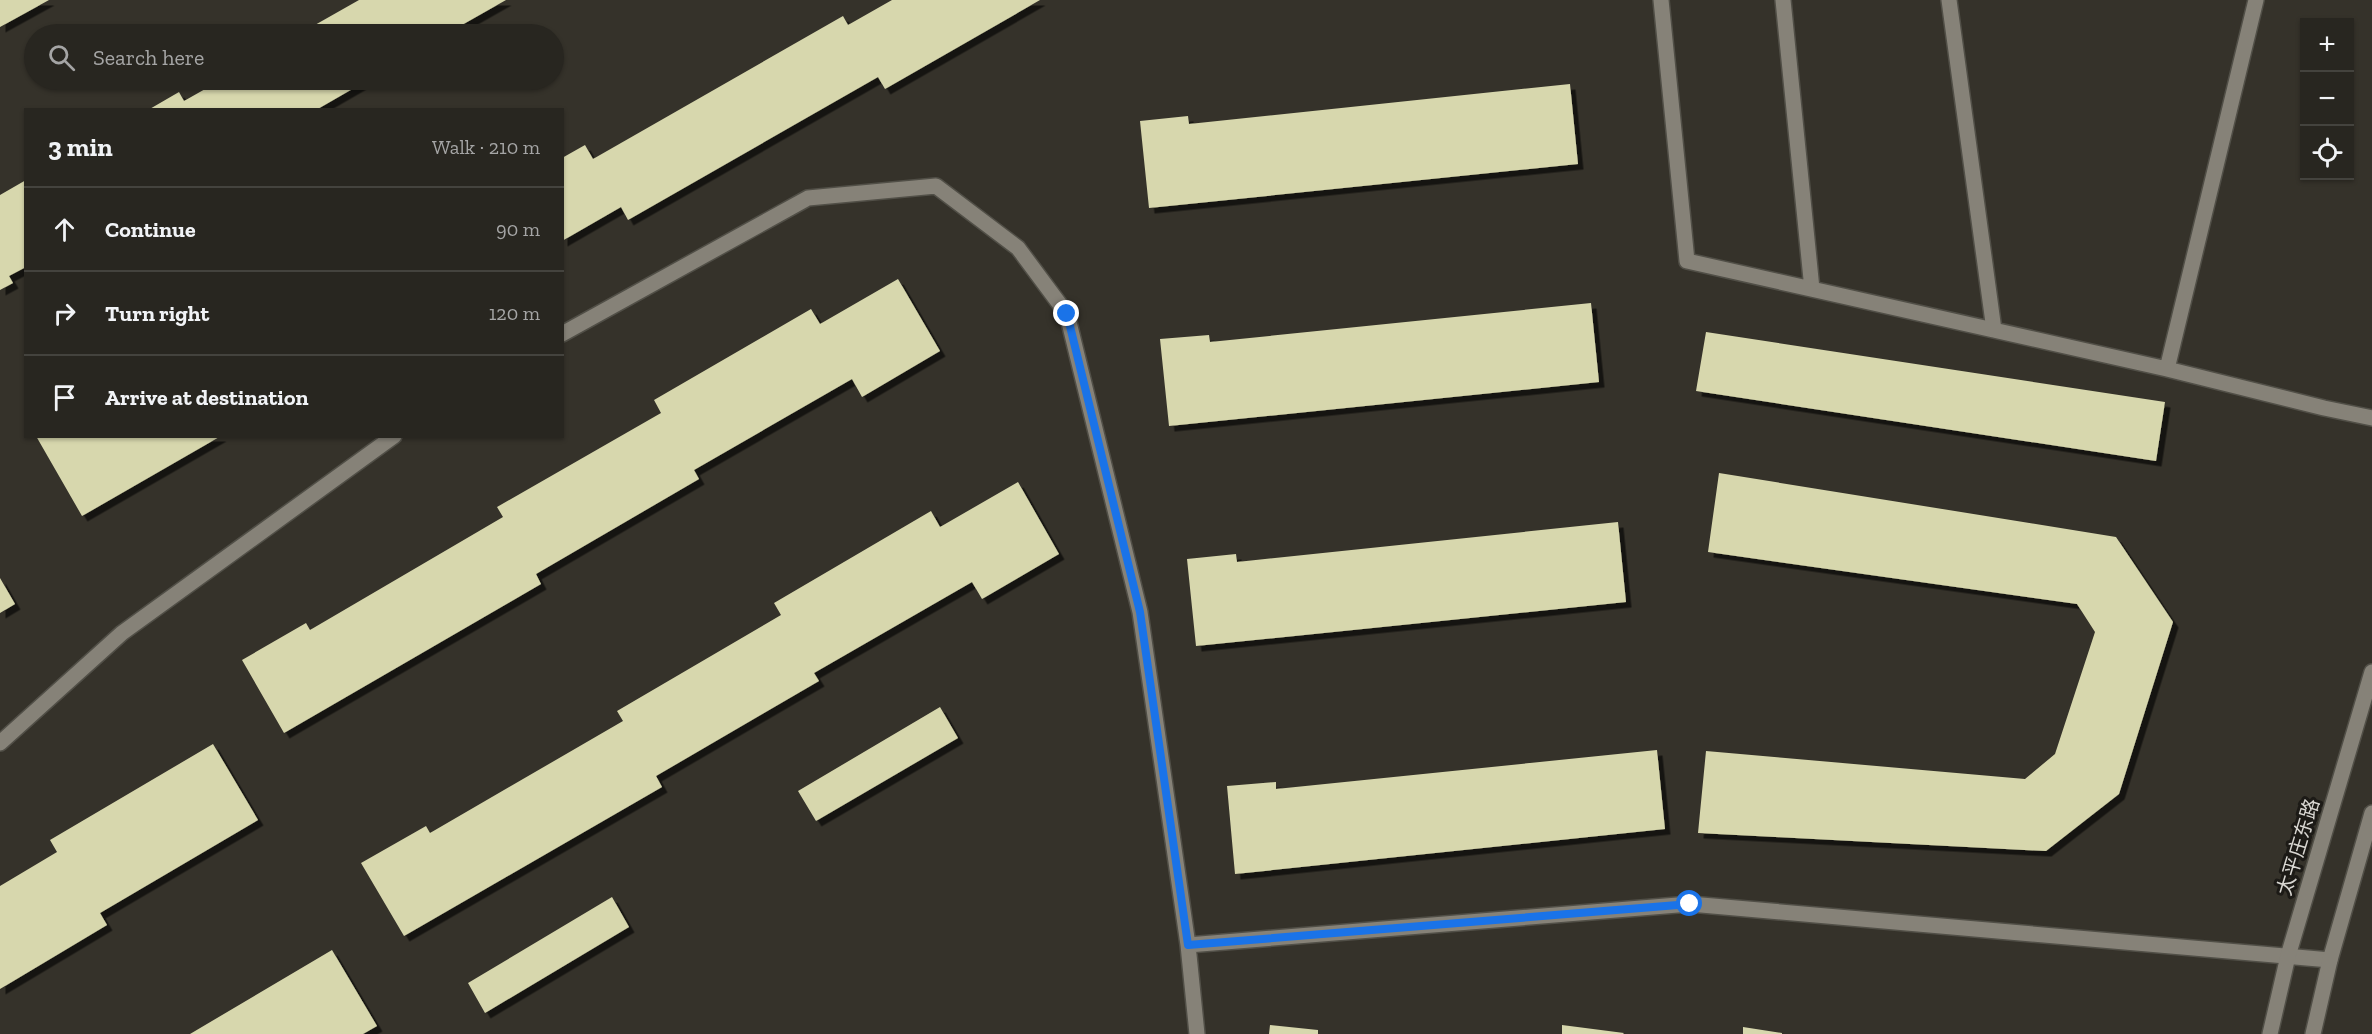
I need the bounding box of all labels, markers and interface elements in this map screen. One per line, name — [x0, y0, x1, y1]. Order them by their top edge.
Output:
map controls — [2300, 18, 2354, 180]
button: + — [2300, 18, 2354, 72]
search box — [24, 24, 564, 90]
icon: search — [45, 41, 78, 74]
text: Search here — [93, 44, 204, 71]
button: − — [2300, 72, 2354, 126]
button: locate — [2300, 126, 2354, 180]
text: 3 min — [48, 131, 113, 163]
text: Walk · 210 m — [432, 135, 540, 159]
icon: ahead — [48, 213, 81, 246]
text: Continue — [105, 216, 196, 243]
text: 90 m — [496, 217, 540, 241]
icon: right — [48, 297, 81, 330]
text: Turn right — [105, 300, 209, 327]
route end — [1053, 300, 1079, 326]
text: 120 m — [489, 301, 540, 325]
icon: arrive — [48, 381, 81, 414]
text: Arrive at destination — [105, 384, 308, 411]
street label: 太平庄东路 — [2272, 796, 2324, 898]
route start — [1676, 890, 1702, 916]

